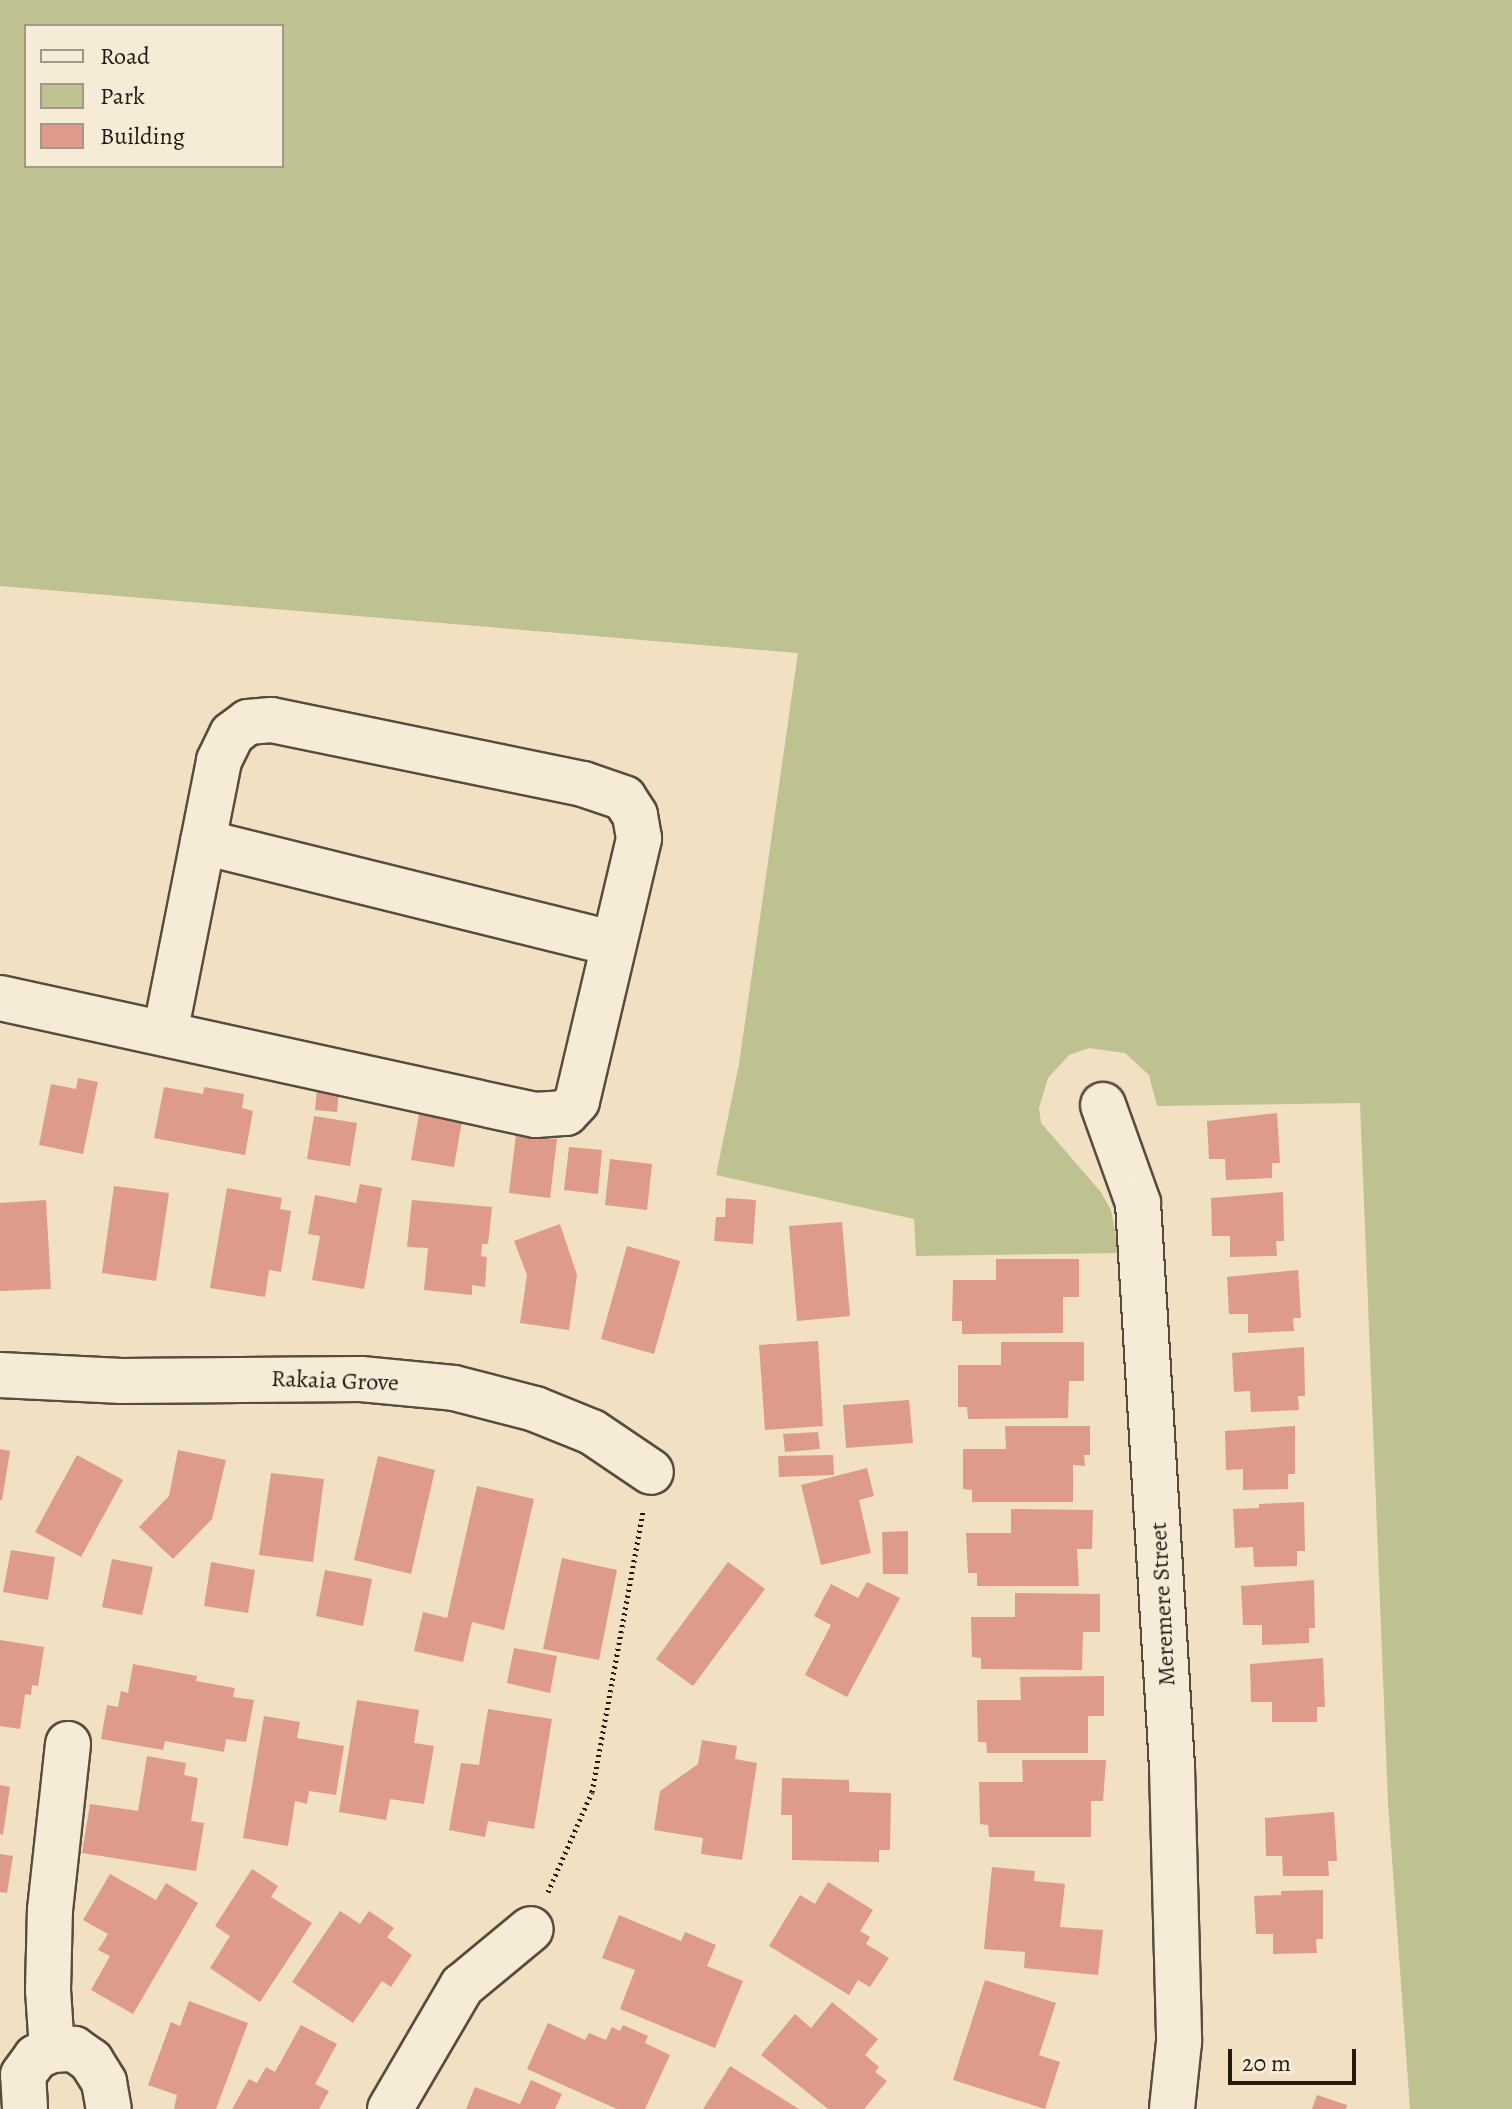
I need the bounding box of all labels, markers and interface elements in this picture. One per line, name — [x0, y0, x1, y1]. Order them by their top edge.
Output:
legend — [24, 24, 284, 168]
text: Road — [100, 40, 150, 72]
text: Park — [100, 80, 145, 112]
text: Building — [100, 120, 185, 152]
street label: Rakaia Grove — [271, 1364, 399, 1398]
street label: Meremere Street — [1144, 1521, 1182, 1687]
scale bar — [1232, 2033, 1360, 2083]
text: 20 m — [1242, 2047, 1291, 2079]

